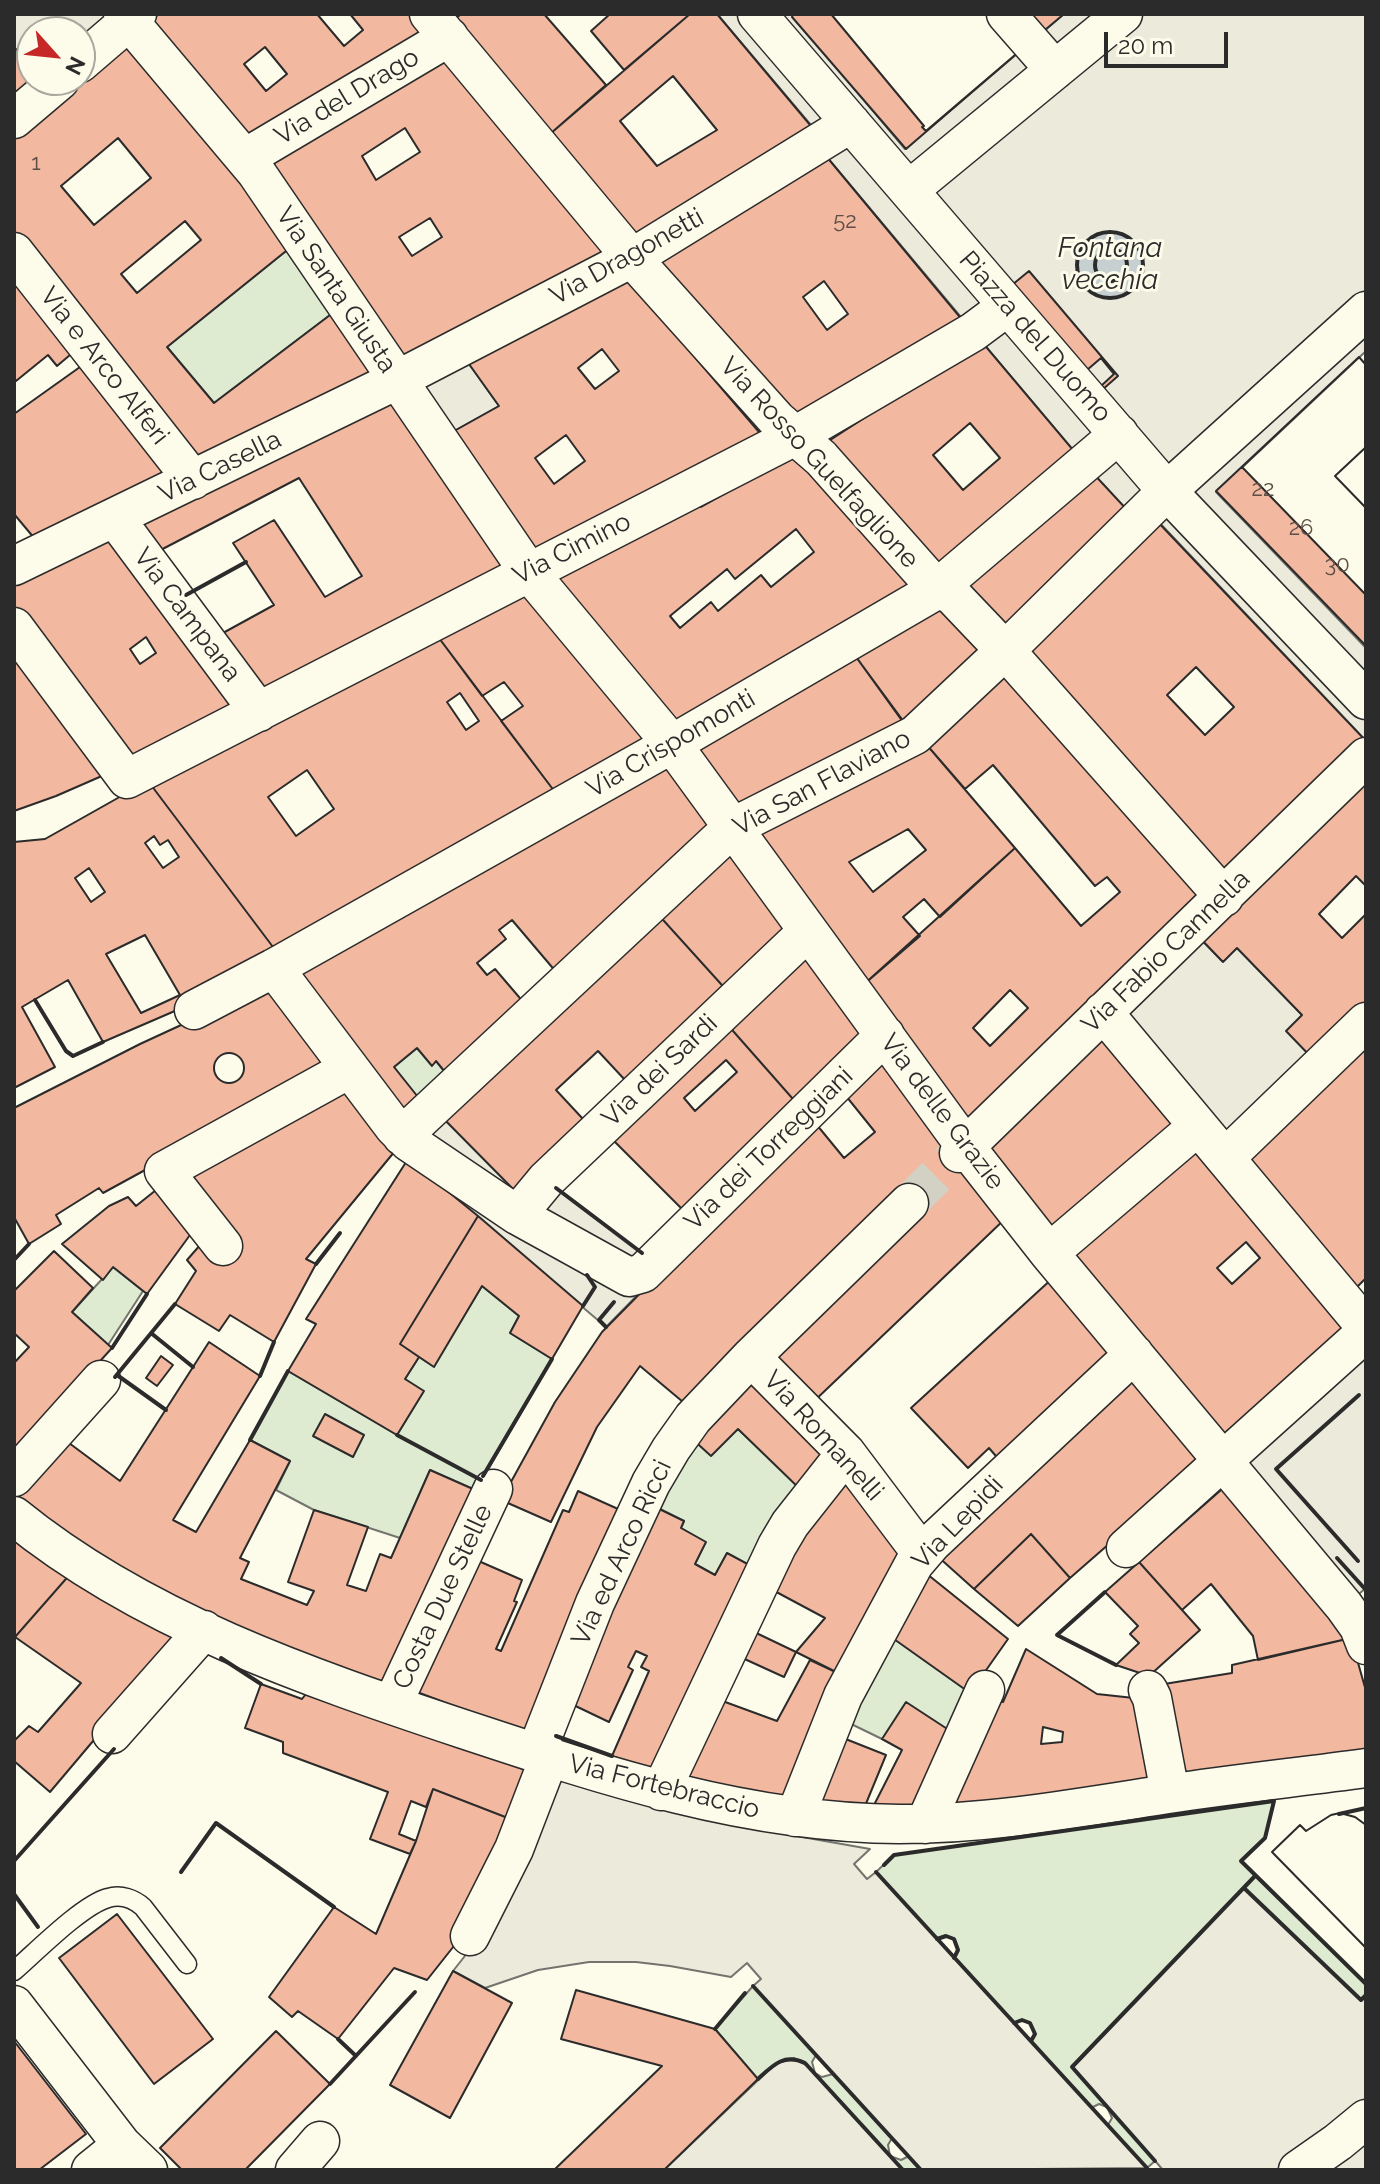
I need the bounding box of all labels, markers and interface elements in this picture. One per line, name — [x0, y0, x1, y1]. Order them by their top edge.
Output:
north arrow — [16, 16, 96, 96]
scale bar — [1108, 16, 1232, 66]
text: 20 m — [1118, 31, 1173, 60]
street label: Via del Drago — [269, 42, 425, 152]
text: N — [60, 53, 91, 79]
house number: 1 — [31, 150, 41, 176]
street label: Via Santa Giusta — [269, 201, 403, 379]
street label: Via Dragonetti — [545, 202, 709, 312]
house number: 52 — [833, 208, 857, 234]
water label: Fontana vecchia — [1058, 232, 1162, 298]
street label: Piazza del Duomo — [952, 245, 1118, 429]
street label: Via e Arco Alferi — [33, 281, 175, 451]
street label: Via Rosso Guelfaglione — [713, 351, 925, 575]
street label: Via Casella — [154, 424, 286, 510]
house number: 22 — [1252, 476, 1274, 502]
street label: Via Cimino — [508, 506, 636, 592]
house number: 26 — [1289, 515, 1313, 541]
street label: Via Campana — [127, 542, 247, 688]
house number: 30 — [1324, 552, 1350, 578]
street label: Via Crispomonti — [581, 683, 761, 805]
street label: Via San Flaviano — [728, 723, 916, 843]
street label: Via Fabio Cannella — [1075, 864, 1257, 1040]
street label: Via dei Sardi — [596, 1008, 724, 1134]
street label: Via delle Grazie — [873, 1028, 1011, 1196]
street label: Via dei Torreggiani — [678, 1061, 860, 1237]
street label: Via Romanelli — [756, 1364, 890, 1508]
street label: Via ed Arco Ricci — [565, 1455, 679, 1651]
street label: Via Lepidi — [906, 1470, 1010, 1576]
street label: Costa Due Stelle — [387, 1500, 499, 1694]
street label: Via Fortebraccio — [565, 1748, 763, 1826]

